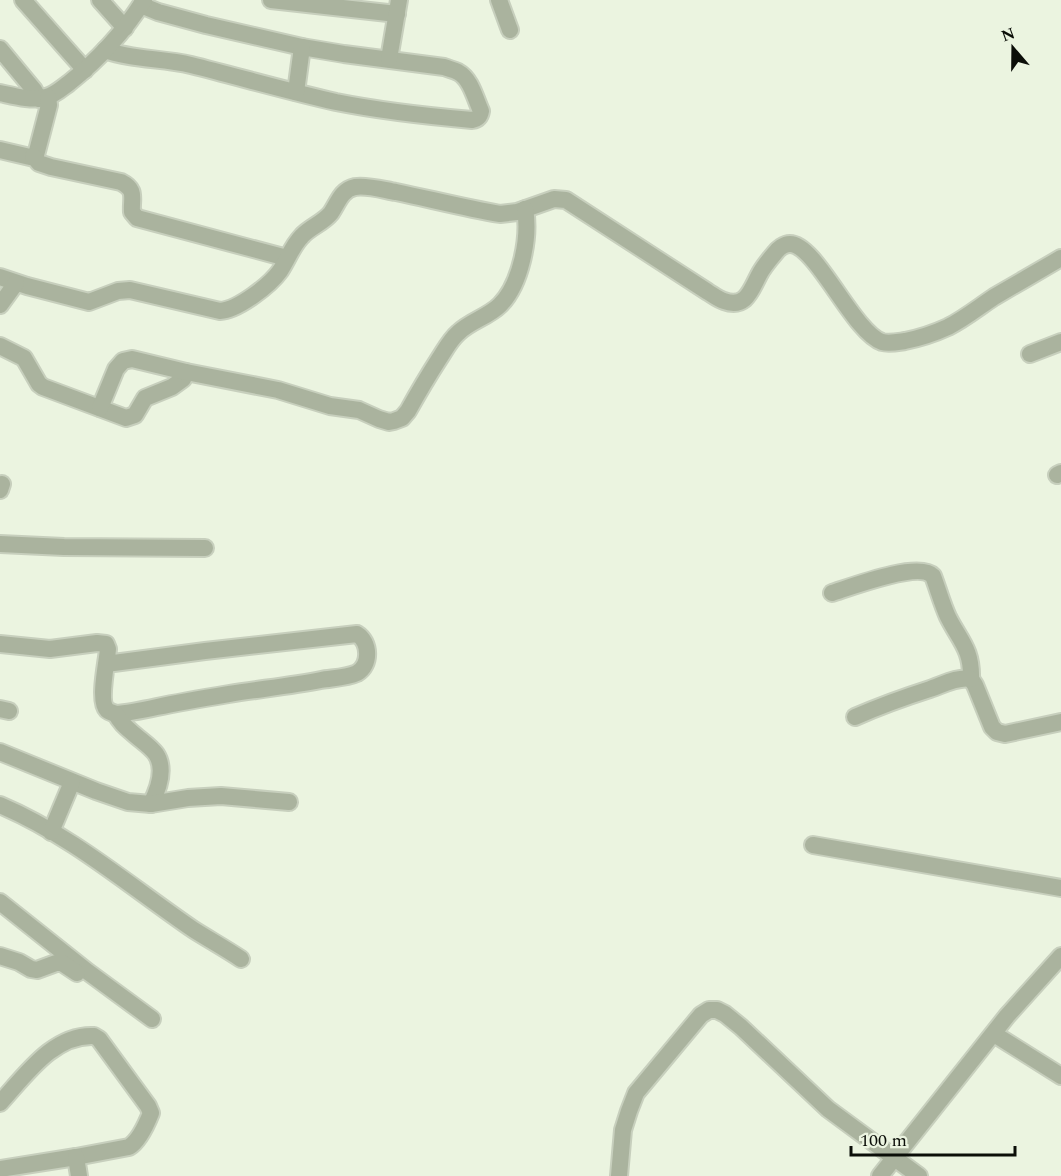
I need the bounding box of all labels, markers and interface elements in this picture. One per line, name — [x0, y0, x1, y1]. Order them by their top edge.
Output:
north arrow — [983, 18, 1043, 78]
text: N — [998, 21, 1018, 48]
scale bar — [851, 1119, 1014, 1157]
text: 100 m — [860, 1127, 907, 1154]

